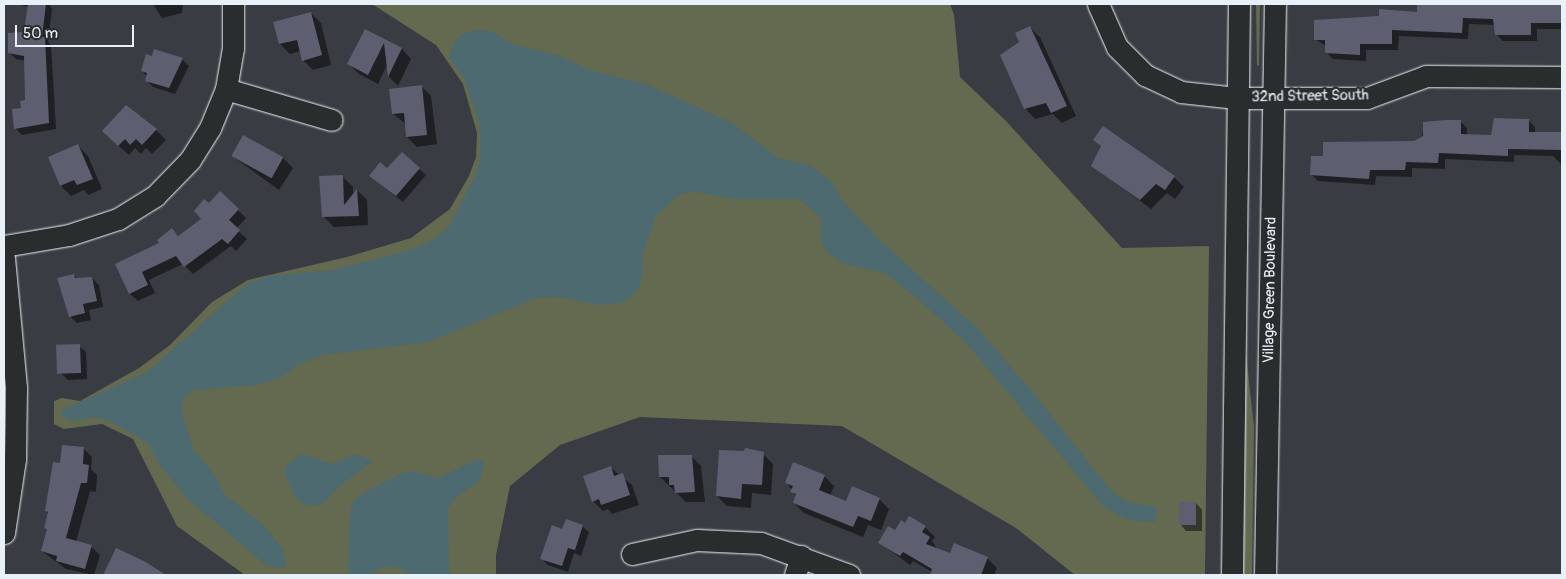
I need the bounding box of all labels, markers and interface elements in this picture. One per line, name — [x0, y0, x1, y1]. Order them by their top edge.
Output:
scale bar — [18, 15, 136, 47]
text: 50 m — [23, 24, 58, 43]
street label: 32nd Street South — [1251, 86, 1369, 106]
street label: Village Green Boulevard — [1260, 217, 1280, 363]

